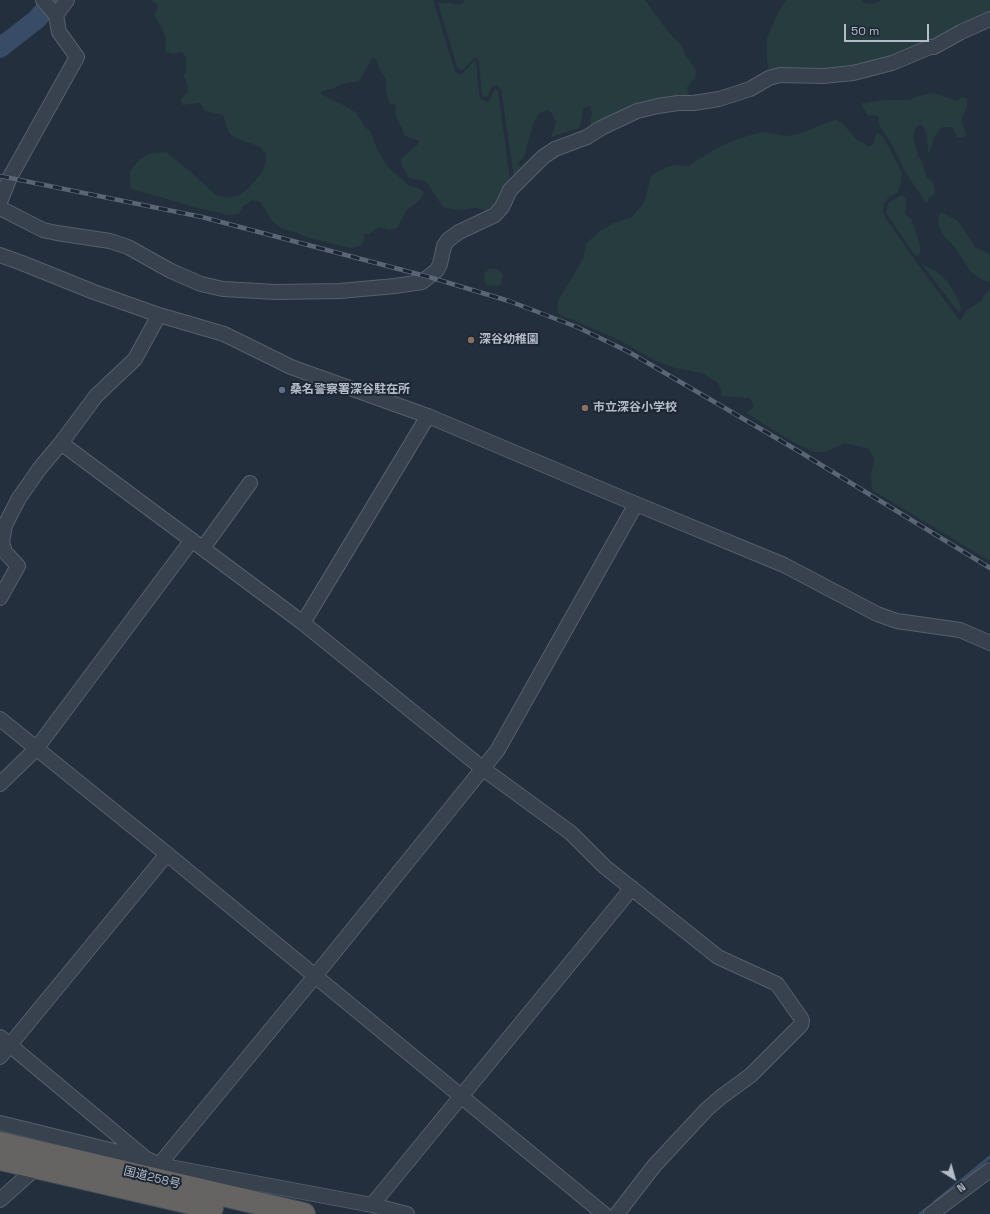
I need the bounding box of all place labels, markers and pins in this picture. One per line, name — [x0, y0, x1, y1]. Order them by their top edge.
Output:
place label: 深谷幼稚園 — [479, 333, 539, 347]
marker: 深谷幼稚園 — [466, 335, 476, 345]
place label: 桑名警察署深谷駐在所 — [290, 383, 410, 397]
marker: 桑名警察署深谷駐在所 — [277, 385, 287, 395]
place label: 市立深谷小学校 — [593, 401, 677, 415]
marker: 市立深谷小学校 — [580, 403, 590, 413]

